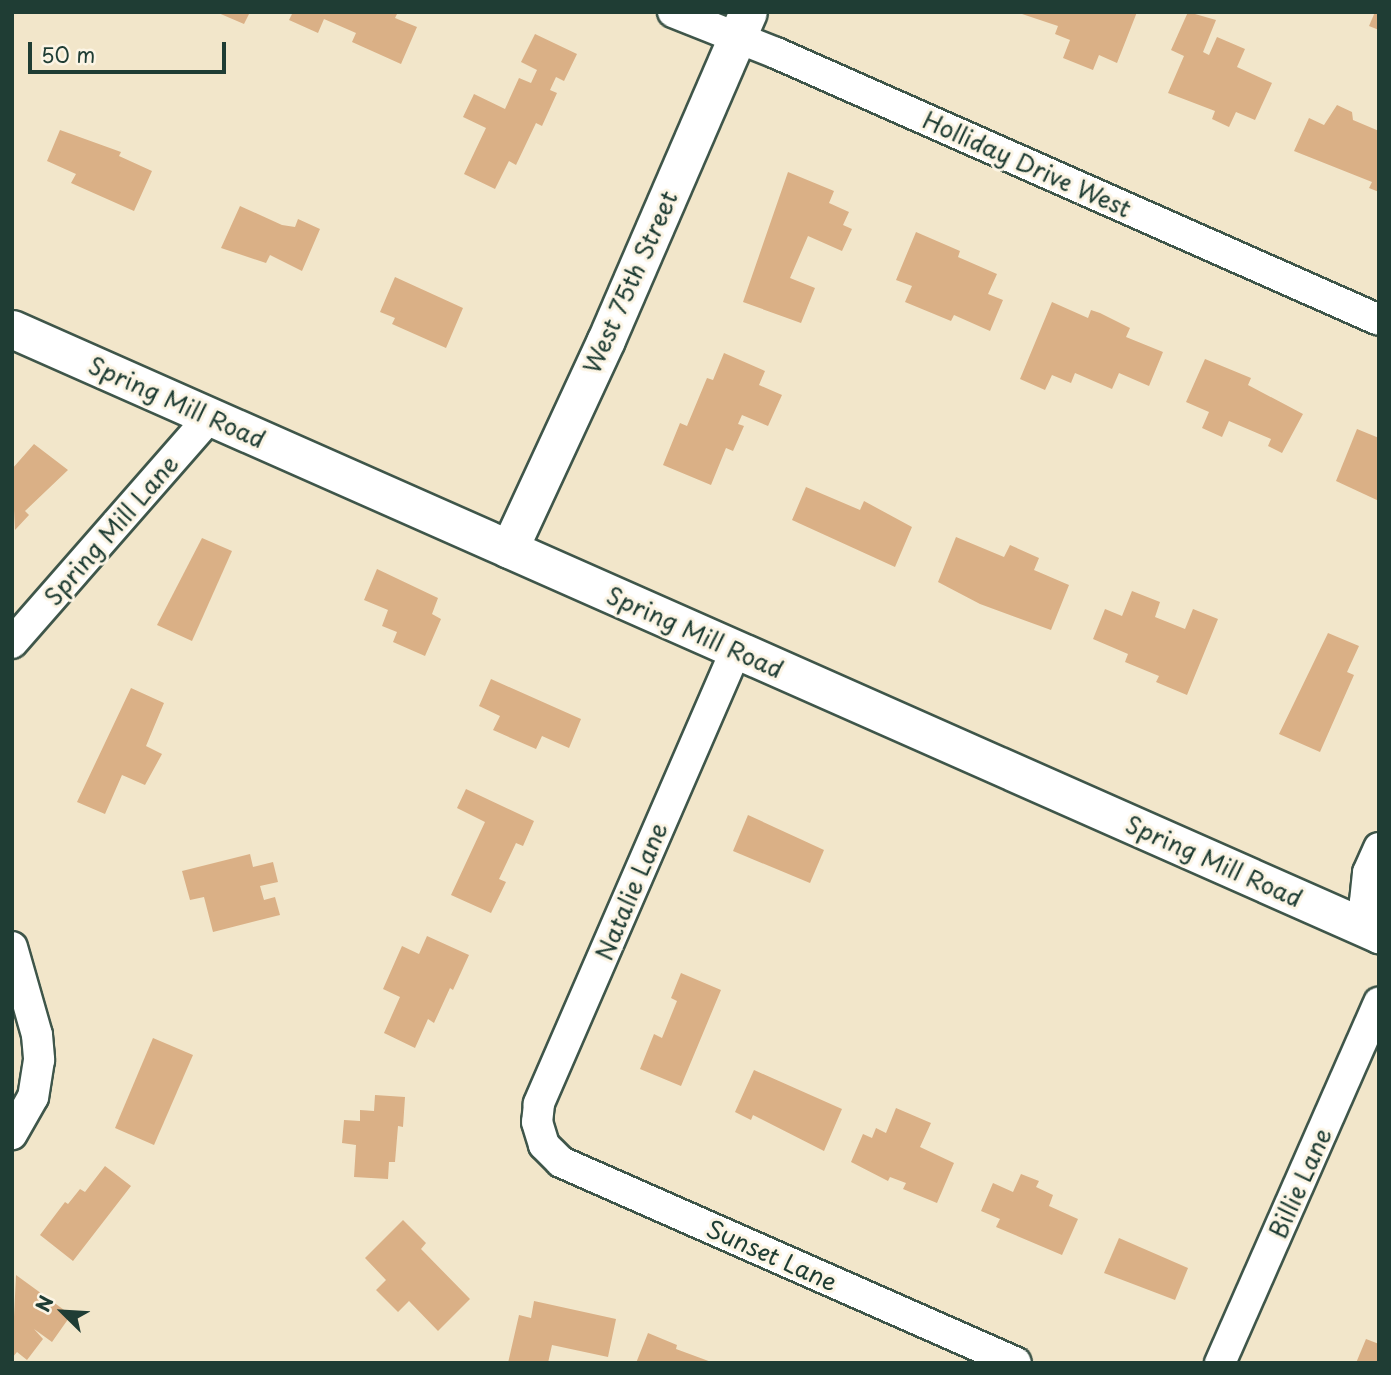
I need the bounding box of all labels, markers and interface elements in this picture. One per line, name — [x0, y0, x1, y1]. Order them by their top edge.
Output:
scale bar — [32, 28, 229, 72]
text: 50 m — [41, 38, 95, 70]
street label: Holliday Drive West — [917, 105, 1137, 223]
street label: West 75th Street — [577, 187, 683, 377]
street label: Spring Mill Road — [84, 350, 270, 454]
street label: Spring Mill Lane — [38, 449, 184, 611]
street label: Spring Mill Road — [602, 580, 788, 684]
street label: Spring Mill Road — [1121, 809, 1307, 913]
street label: Natalie Lane — [589, 817, 673, 965]
street label: Billie Lane — [1262, 1122, 1338, 1244]
street label: Sunset Lane — [701, 1213, 843, 1297]
north arrow — [28, 1277, 98, 1347]
text: N — [28, 1291, 60, 1316]

